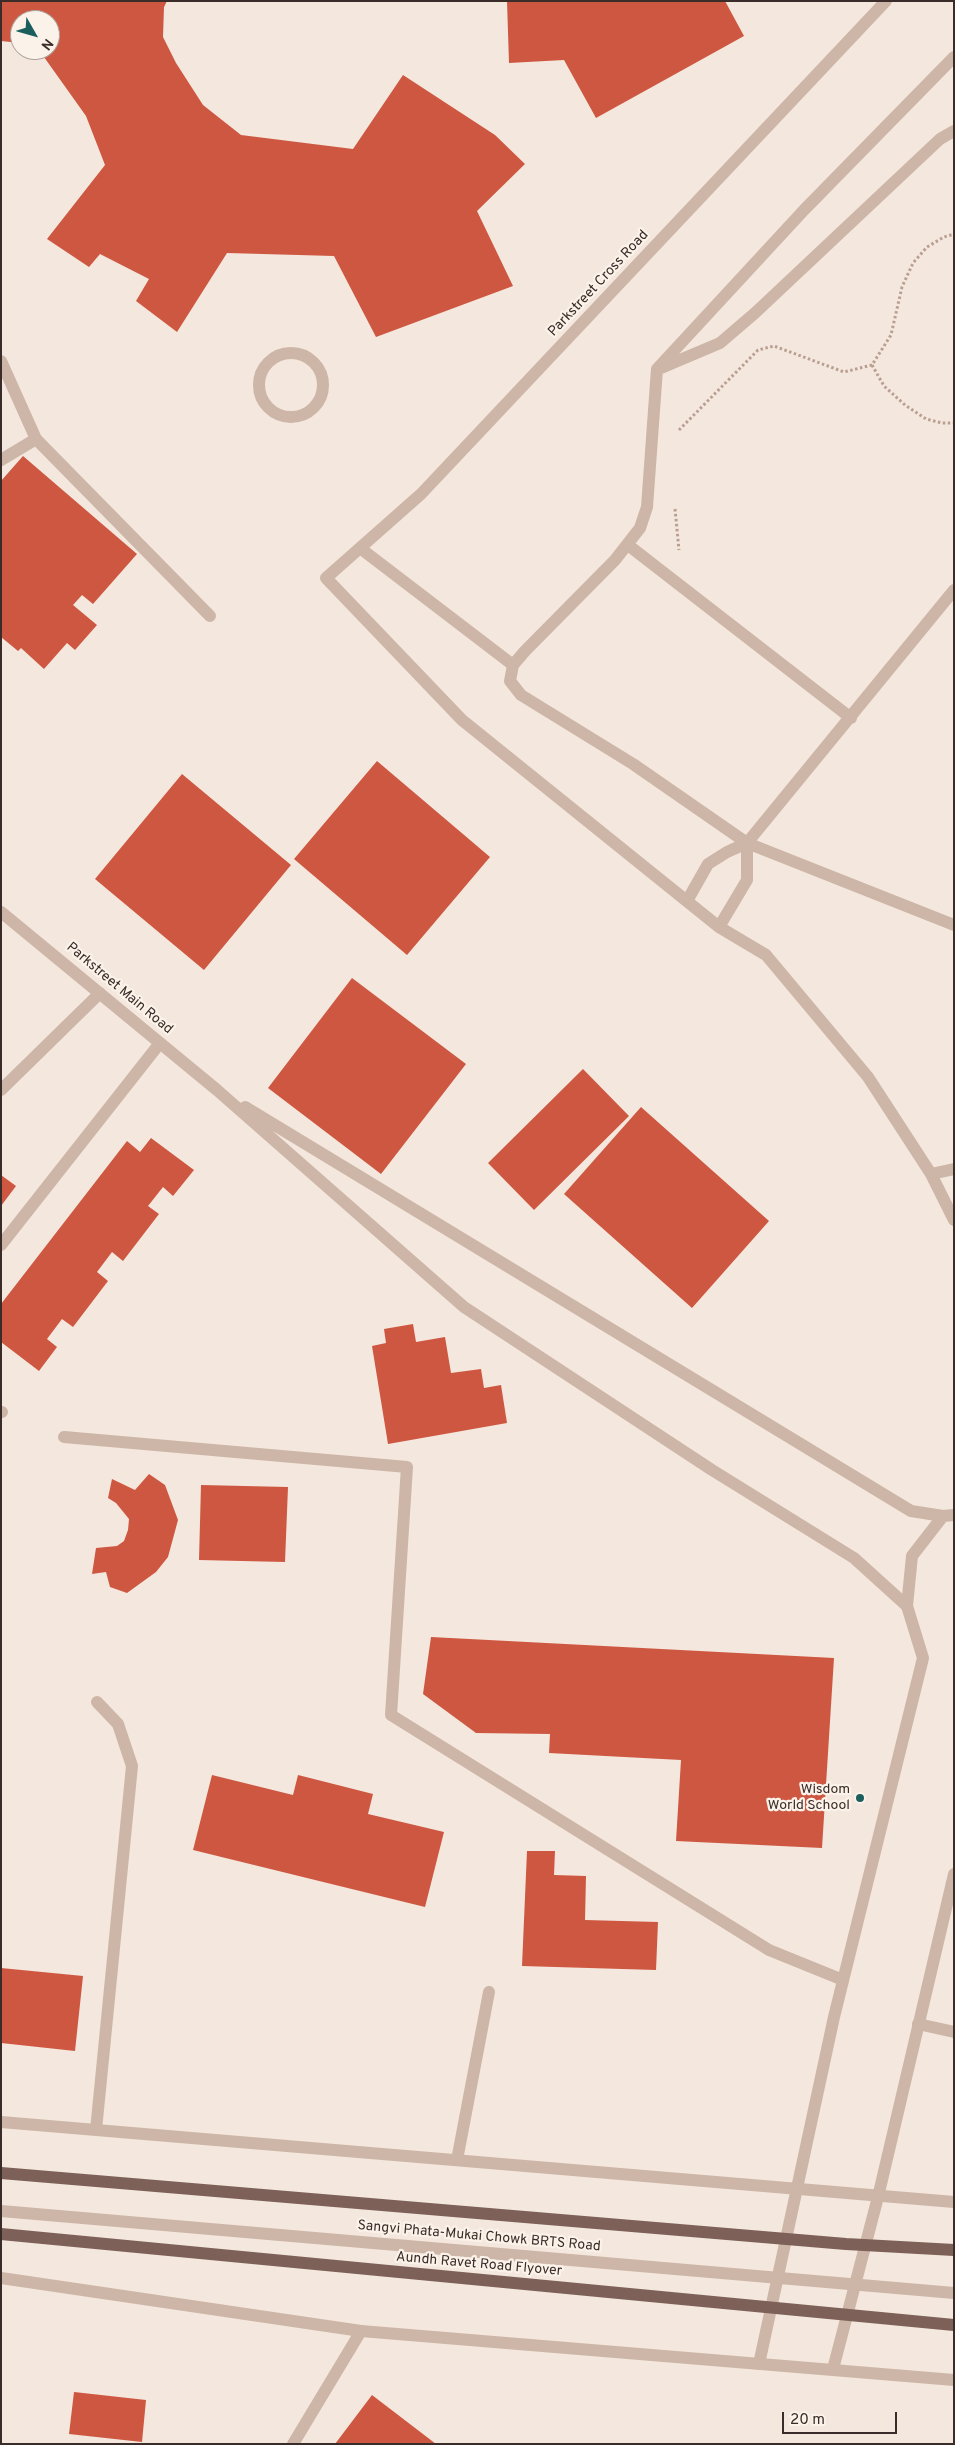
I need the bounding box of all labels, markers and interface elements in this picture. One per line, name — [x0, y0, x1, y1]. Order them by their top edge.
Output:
north arrow — [10, 10, 60, 60]
text: N — [37, 35, 56, 53]
street label: Parkstreet Cross Road — [545, 227, 653, 341]
street label: Parkstreet Main Road — [62, 940, 176, 1038]
place label: Wisdom World School — [768, 1782, 850, 1814]
marker: Wisdom World School — [854, 1792, 866, 1804]
street label: Sangvi Phata-Mukai Chowk BRTS Road — [357, 2218, 601, 2256]
street label: Aundh Ravet Road Flyover — [395, 2249, 563, 2281]
scale bar — [785, 2402, 900, 2434]
text: 20 m — [790, 2411, 825, 2430]

